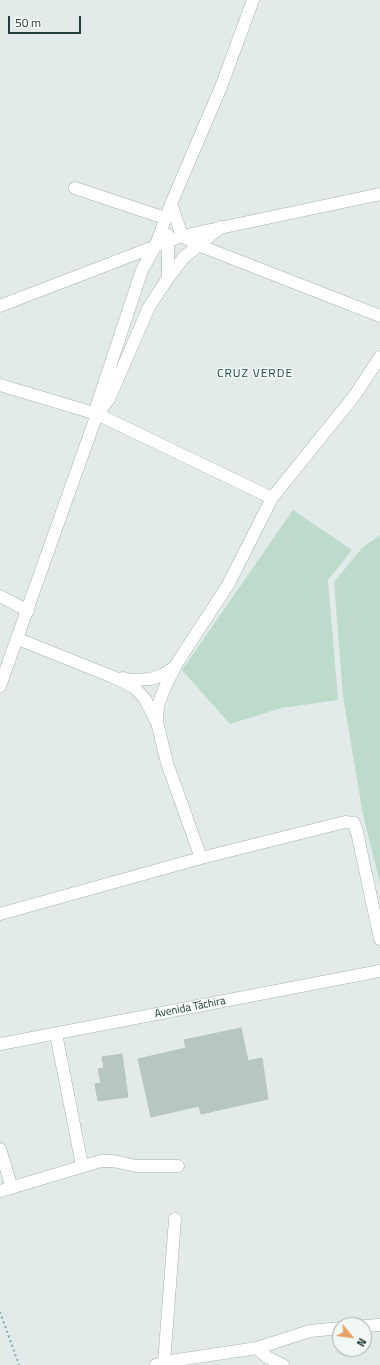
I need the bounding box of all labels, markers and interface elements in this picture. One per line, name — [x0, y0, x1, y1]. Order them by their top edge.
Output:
scale bar — [10, 8, 83, 34]
text: 50 m — [15, 13, 41, 32]
district label: CRUZ VERDE — [217, 367, 293, 381]
street label: Avenida Táchira — [153, 995, 227, 1021]
north arrow — [332, 1317, 372, 1357]
text: N — [353, 1335, 370, 1350]

